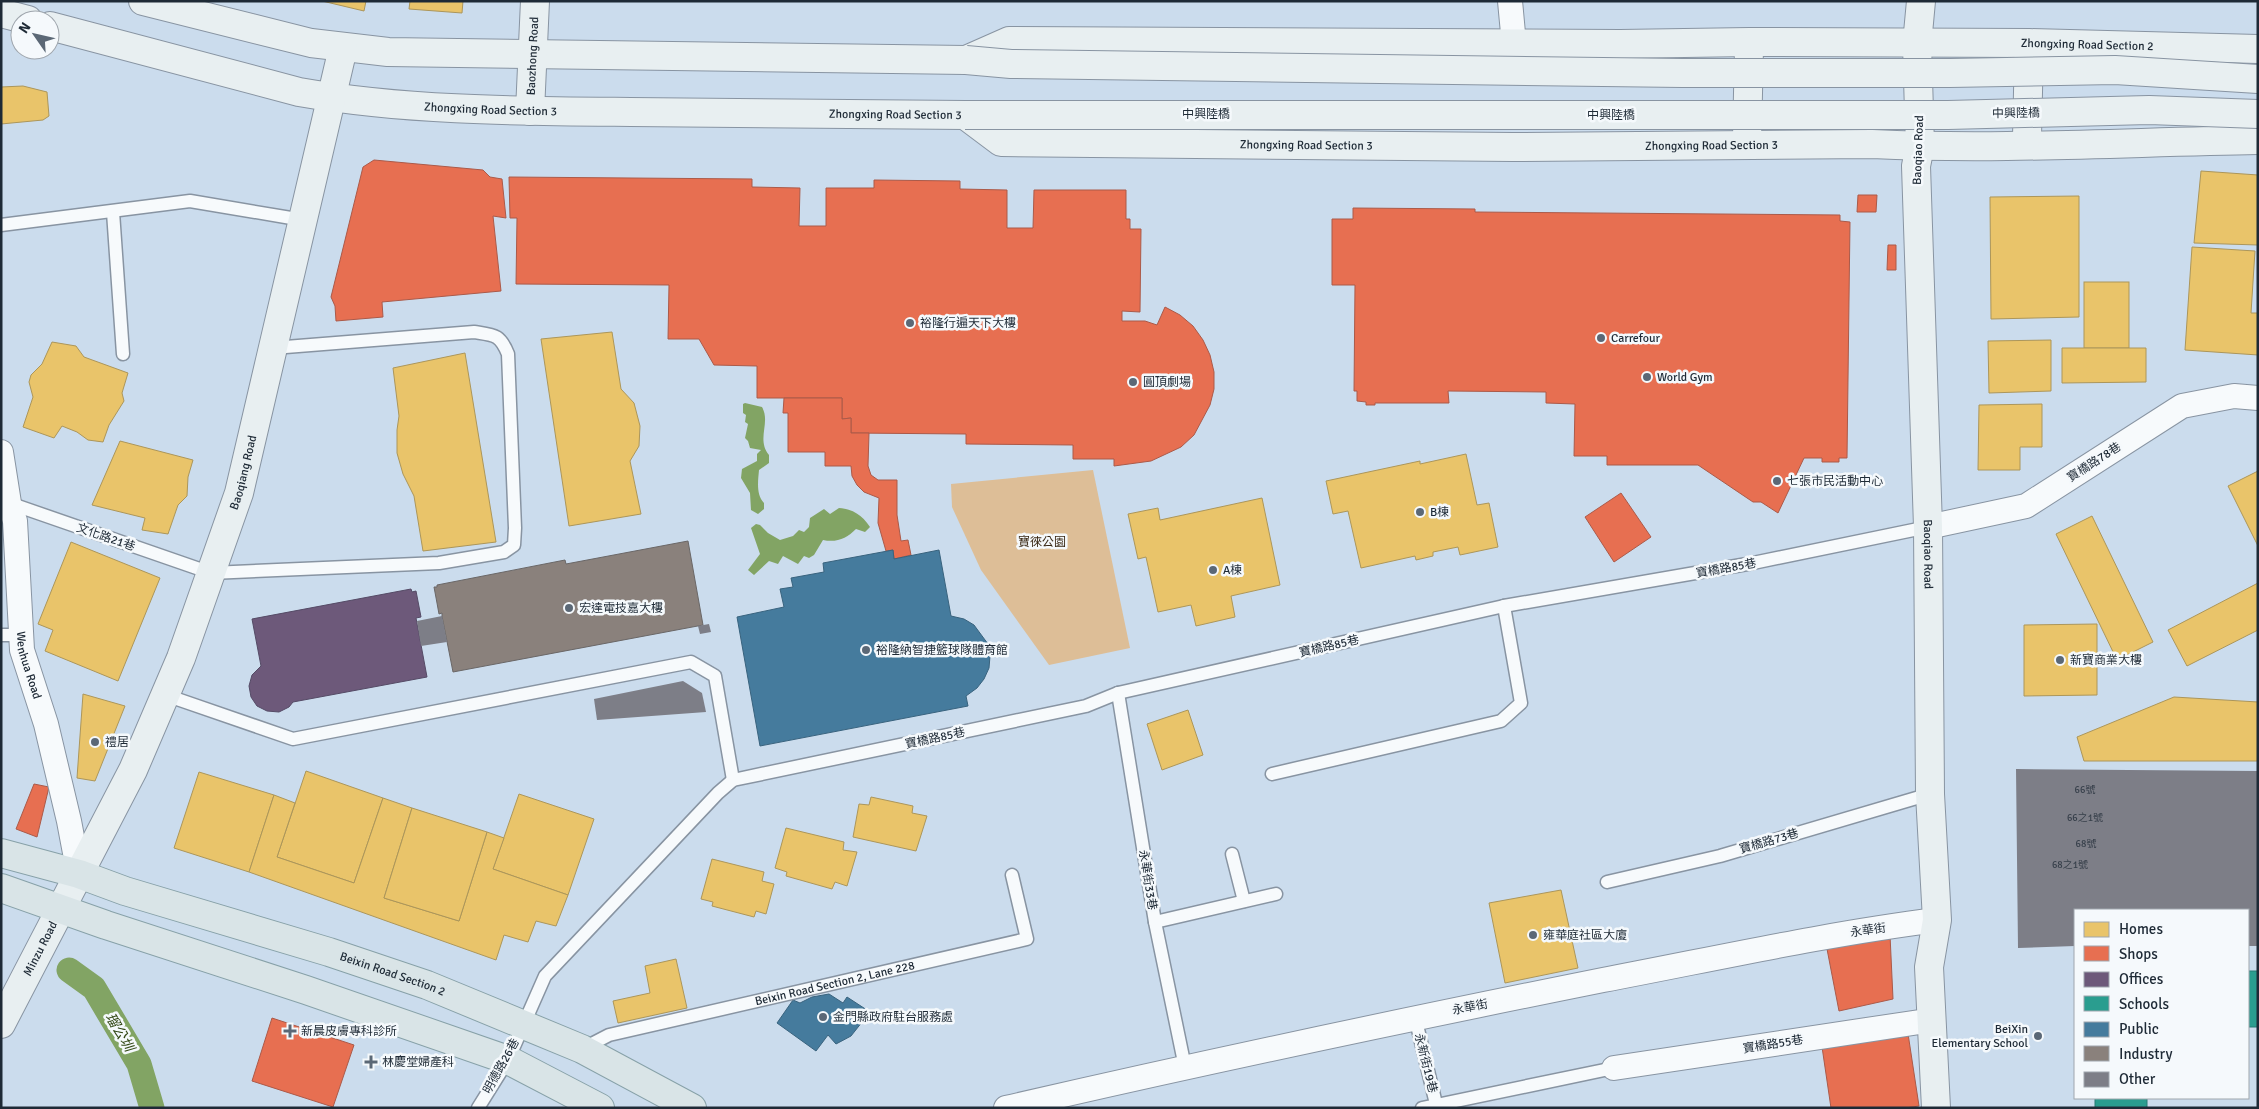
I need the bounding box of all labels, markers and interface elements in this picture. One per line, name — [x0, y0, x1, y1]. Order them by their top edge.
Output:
north arrow — [10, 10, 60, 60]
street label: Baozhong Road — [524, 16, 542, 96]
text: N — [15, 19, 34, 37]
street label: Zhongxing Road Section 2 — [2021, 36, 2154, 54]
street label: Zhongxing Road Section 3 — [423, 100, 557, 119]
street label: 中興陸橋 — [1992, 106, 2040, 121]
street label: Zhongxing Road Section 3 — [829, 107, 962, 123]
street label: 中興陸橋 — [1182, 107, 1230, 122]
street label: 中興陸橋 — [1587, 108, 1635, 123]
street label: Baoqiao Road — [1910, 115, 1927, 185]
street label: Zhongxing Road Section 3 — [1240, 137, 1373, 154]
street label: Zhongxing Road Section 3 — [1645, 138, 1778, 154]
place label: 裕隆行遍天下大樓 — [920, 316, 1016, 331]
marker: 裕隆行遍天下大樓 — [904, 317, 916, 329]
place label: Carrefour — [1611, 331, 1661, 346]
marker: Carrefour — [1595, 332, 1607, 344]
place label: World Gym — [1657, 370, 1713, 385]
marker: World Gym — [1641, 371, 1653, 383]
place label: 圓頂劇場 — [1143, 375, 1191, 390]
marker: 圓頂劇場 — [1127, 376, 1139, 388]
street label: Baoqiang Road — [227, 434, 260, 512]
street label: 寶橋路78巷 — [2065, 440, 2124, 485]
place label: 七張市民活動中心 — [1787, 474, 1883, 489]
marker: 七張市民活動中心 — [1771, 475, 1783, 487]
place label: B棟 — [1430, 505, 1449, 520]
marker: B棟 — [1414, 506, 1426, 518]
street label: Baoqiao Road — [1920, 519, 1935, 589]
street label: 文化路21巷 — [75, 520, 137, 554]
park label: 寶徠公園 — [1018, 535, 1066, 550]
street label: 寶橋路85巷 — [1695, 556, 1757, 581]
place label: A棟 — [1223, 563, 1242, 578]
marker: A棟 — [1207, 564, 1219, 576]
place label: 宏達電技嘉大樓 — [579, 601, 663, 616]
marker: 宏達電技嘉大樓 — [563, 602, 575, 614]
street label: Wenhua Road — [13, 631, 44, 701]
street label: 寶橋路85巷 — [1298, 632, 1361, 661]
place label: 裕隆納智捷籃球隊體育館 — [876, 643, 1008, 658]
marker: 裕隆納智捷籃球隊體育館 — [860, 644, 872, 656]
place label: 新寶商業大樓 — [2070, 653, 2142, 668]
marker: 新寶商業大樓 — [2054, 654, 2066, 666]
street label: 寶橋路85巷 — [904, 725, 966, 752]
place label: 禮居 — [105, 735, 129, 750]
marker: 禮居 — [89, 736, 101, 748]
house number: 66號 — [2075, 784, 2095, 796]
house number: 66之1號 — [2067, 812, 2103, 824]
street label: 寶橋路73巷 — [1738, 826, 1801, 857]
house number: 68號 — [2076, 838, 2096, 850]
street label: 永華街33巷 — [1135, 849, 1160, 911]
house number: 68之1號 — [2052, 859, 2088, 871]
legend — [2074, 909, 2249, 1099]
street label: Minzu Road — [20, 919, 61, 979]
text: Homes — [2119, 920, 2163, 938]
street label: 永華街 — [1849, 921, 1887, 940]
place label: 雍華庭社區大廈 — [1543, 928, 1627, 943]
marker: 雍華庭社區大廈 — [1527, 929, 1539, 941]
text: Shops — [2119, 945, 2158, 963]
street label: Beixin Road Section 2 — [338, 949, 447, 1000]
street label: Beixin Road Section 2, Lane 228 — [753, 958, 916, 1009]
text: Offices — [2119, 970, 2164, 988]
text: Schools — [2119, 995, 2170, 1013]
street label: 永華街 — [1451, 997, 1489, 1018]
water label: 瑠公圳 — [101, 1010, 139, 1056]
place label: 金門縣政府駐台服務處 — [833, 1010, 953, 1025]
marker: 金門縣政府駐台服務處 — [817, 1011, 829, 1023]
text: Public — [2119, 1020, 2159, 1038]
place label: BeiXin Elementary School — [1932, 1022, 2028, 1051]
marker: 新晨皮膚專科診所 — [283, 1024, 297, 1038]
place label: 新晨皮膚專科診所 — [301, 1024, 397, 1039]
marker: BeiXin Elementary School — [2032, 1030, 2044, 1042]
street label: 永新街19巷 — [1411, 1032, 1440, 1095]
street label: 寶橋路55巷 — [1742, 1032, 1804, 1057]
street label: 明德路26巷 — [480, 1036, 523, 1097]
text: Industry — [2119, 1045, 2172, 1063]
marker: 林慶堂婦產科 — [364, 1055, 378, 1069]
place label: 林慶堂婦產科 — [382, 1055, 454, 1070]
text: Other — [2119, 1070, 2156, 1088]

